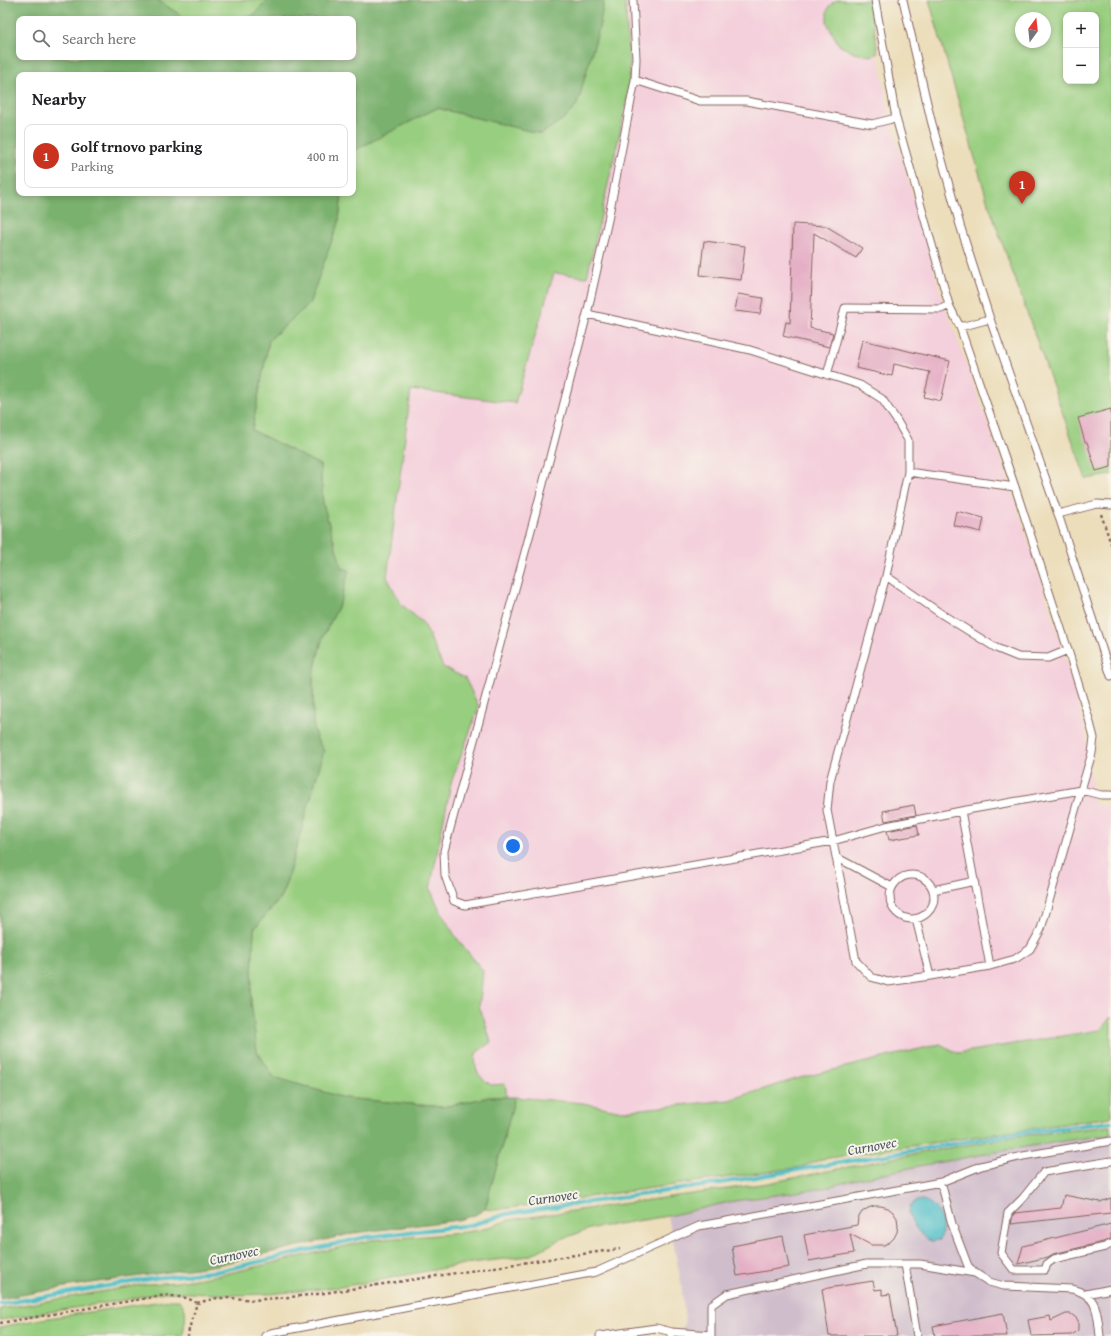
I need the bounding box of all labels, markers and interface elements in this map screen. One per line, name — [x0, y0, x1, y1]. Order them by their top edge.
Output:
north arrow — [1015, 12, 1051, 48]
map controls — [1063, 12, 1099, 84]
button: + — [1063, 12, 1099, 48]
search box — [16, 16, 356, 60]
icon: search — [30, 27, 52, 49]
text: Search here — [62, 28, 136, 49]
button: − — [1063, 48, 1099, 84]
text: Nearby — [32, 86, 86, 111]
text: Golf trnovo parking — [71, 136, 202, 157]
text: 1 — [43, 147, 49, 166]
text: 400 m — [307, 147, 339, 166]
text: Parking — [71, 157, 114, 176]
pin: 1 — [1009, 171, 1035, 204]
your location — [503, 836, 523, 856]
water label: Curnovec — [846, 1132, 899, 1160]
water label: Curnovec — [527, 1184, 579, 1210]
water label: Curnovec — [208, 1240, 261, 1270]

